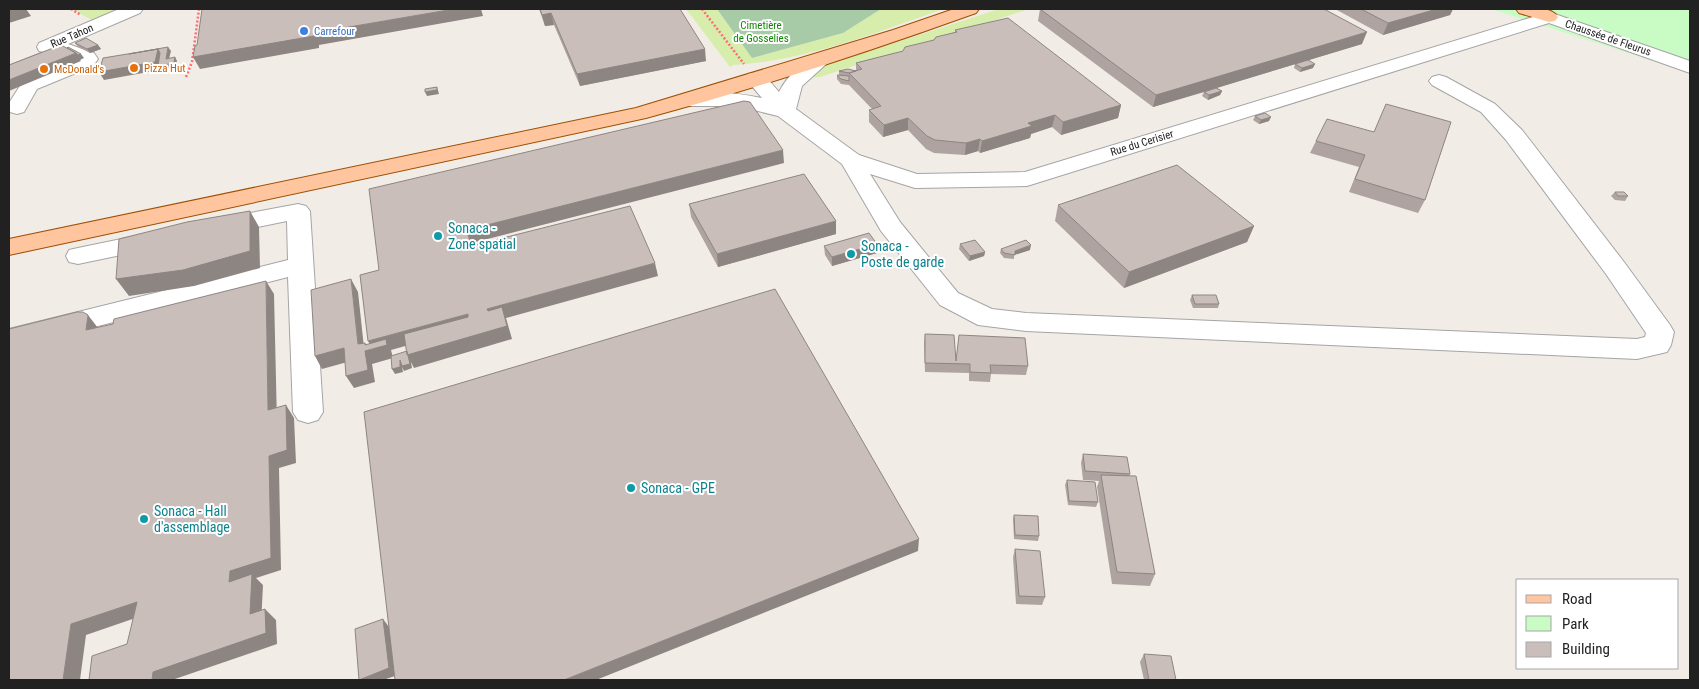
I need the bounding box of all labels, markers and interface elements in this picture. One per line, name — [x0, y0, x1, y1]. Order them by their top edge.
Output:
street label: Chaussée de Fleurus — [1563, 17, 1653, 59]
park label: Cimetière de Gosselies — [733, 19, 789, 45]
street label: Rue Tahon — [49, 21, 95, 51]
marker: Carrefour — [298, 25, 310, 37]
place label: Carrefour — [314, 25, 356, 38]
marker: Pizza Hut — [128, 62, 140, 74]
place label: Pizza Hut — [144, 62, 185, 75]
marker: McDonald's — [38, 63, 50, 75]
place label: McDonald's — [54, 63, 104, 76]
street label: Rue du Cerisier — [1109, 127, 1176, 159]
place label: Sonaca - Zone spatial — [448, 220, 516, 252]
marker: Sonaca - Zone spatial — [432, 230, 444, 242]
place label: Sonaca - Poste de garde — [861, 238, 944, 270]
marker: Sonaca - Poste de garde — [845, 248, 857, 260]
place label: Sonaca - GPE — [641, 480, 715, 496]
marker: Sonaca - GPE — [625, 482, 637, 494]
place label: Sonaca - Hall d'assemblage — [154, 503, 230, 535]
marker: Sonaca - Hall d'assemblage — [138, 513, 150, 525]
legend — [1516, 579, 1679, 669]
text: Road — [1562, 590, 1592, 608]
text: Park — [1562, 615, 1589, 633]
text: Building — [1562, 640, 1610, 658]

